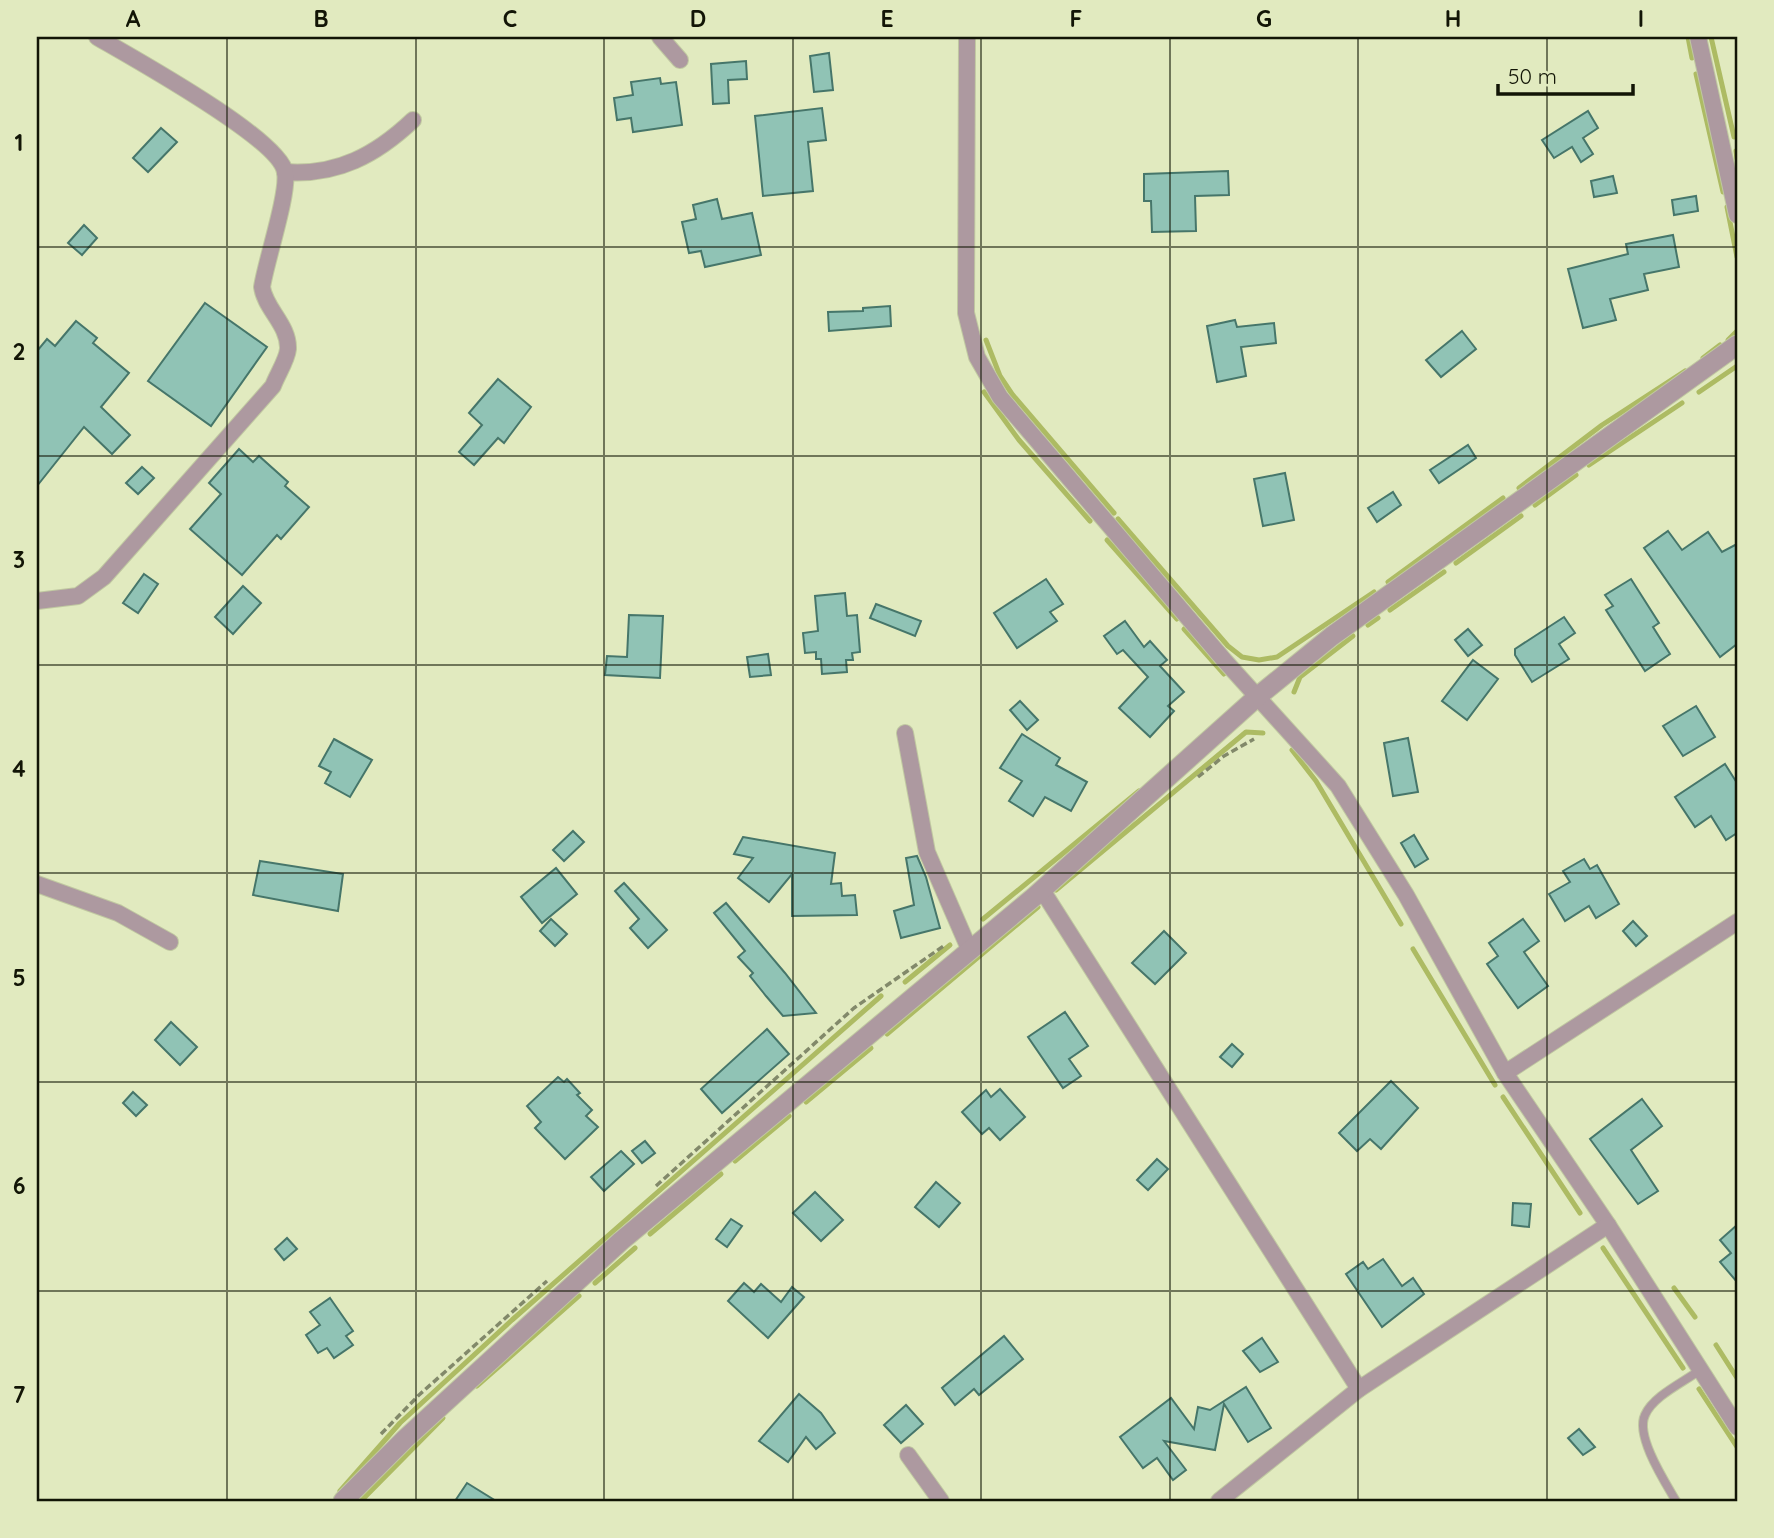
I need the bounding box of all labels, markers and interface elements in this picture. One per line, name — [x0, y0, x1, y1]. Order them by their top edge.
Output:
text: A — [126, 4, 141, 33]
text: B — [313, 4, 329, 33]
text: C — [503, 4, 517, 33]
text: D — [690, 4, 706, 33]
text: E — [880, 4, 894, 33]
text: F — [1070, 4, 1082, 33]
text: G — [1256, 4, 1272, 33]
text: H — [1445, 4, 1461, 33]
text: I — [1638, 4, 1644, 33]
scale bar — [1498, 52, 1632, 96]
text: 50 m — [1508, 63, 1557, 89]
text: 1 — [15, 128, 23, 157]
text: 2 — [12, 337, 26, 366]
text: 3 — [13, 545, 25, 574]
text: 4 — [12, 754, 26, 783]
text: 5 — [12, 963, 26, 992]
text: 6 — [13, 1171, 25, 1200]
text: 7 — [13, 1380, 26, 1409]

